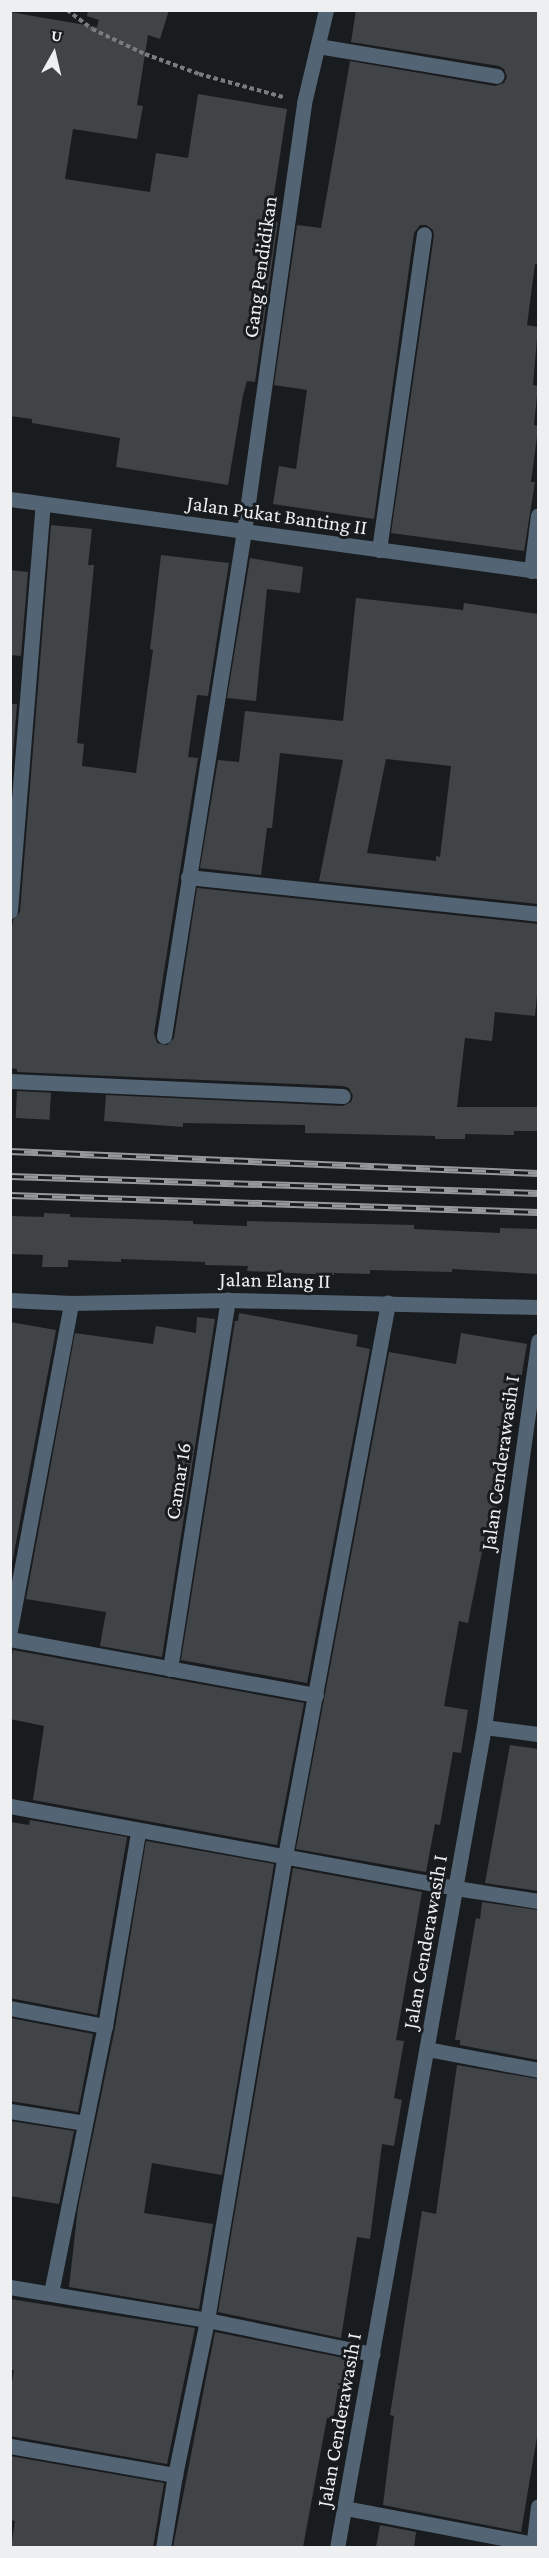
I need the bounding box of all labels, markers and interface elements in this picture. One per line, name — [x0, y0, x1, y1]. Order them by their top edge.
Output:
north arrow — [24, 24, 84, 84]
text: U — [50, 26, 63, 45]
street label: Gang Pendidikan — [238, 194, 282, 340]
street label: Jalan Pukat Banting II — [185, 490, 369, 540]
street label: Jalan Elang II — [219, 1266, 331, 1294]
street label: Jalan Cenderawasih I — [475, 1374, 525, 1552]
street label: Camar 16 — [159, 1441, 197, 1521]
street label: Jalan Cenderawasih I — [397, 1853, 453, 2031]
street label: Jalan Cenderawasih I — [311, 2331, 367, 2509]

